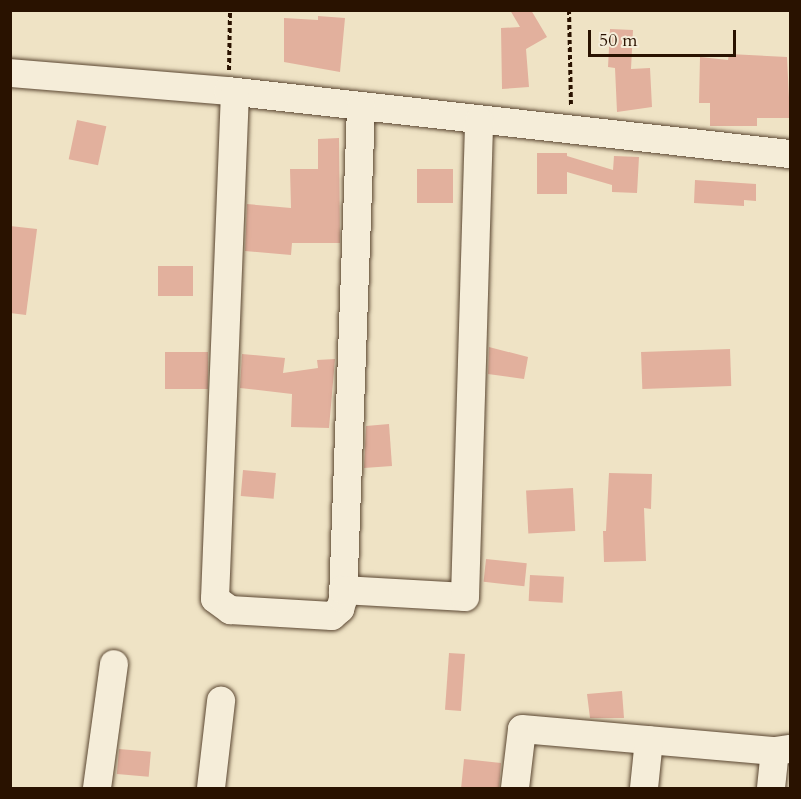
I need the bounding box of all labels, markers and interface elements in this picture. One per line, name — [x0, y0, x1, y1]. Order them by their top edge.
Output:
scale bar — [591, 18, 740, 56]
text: 50 m — [599, 28, 638, 53]

